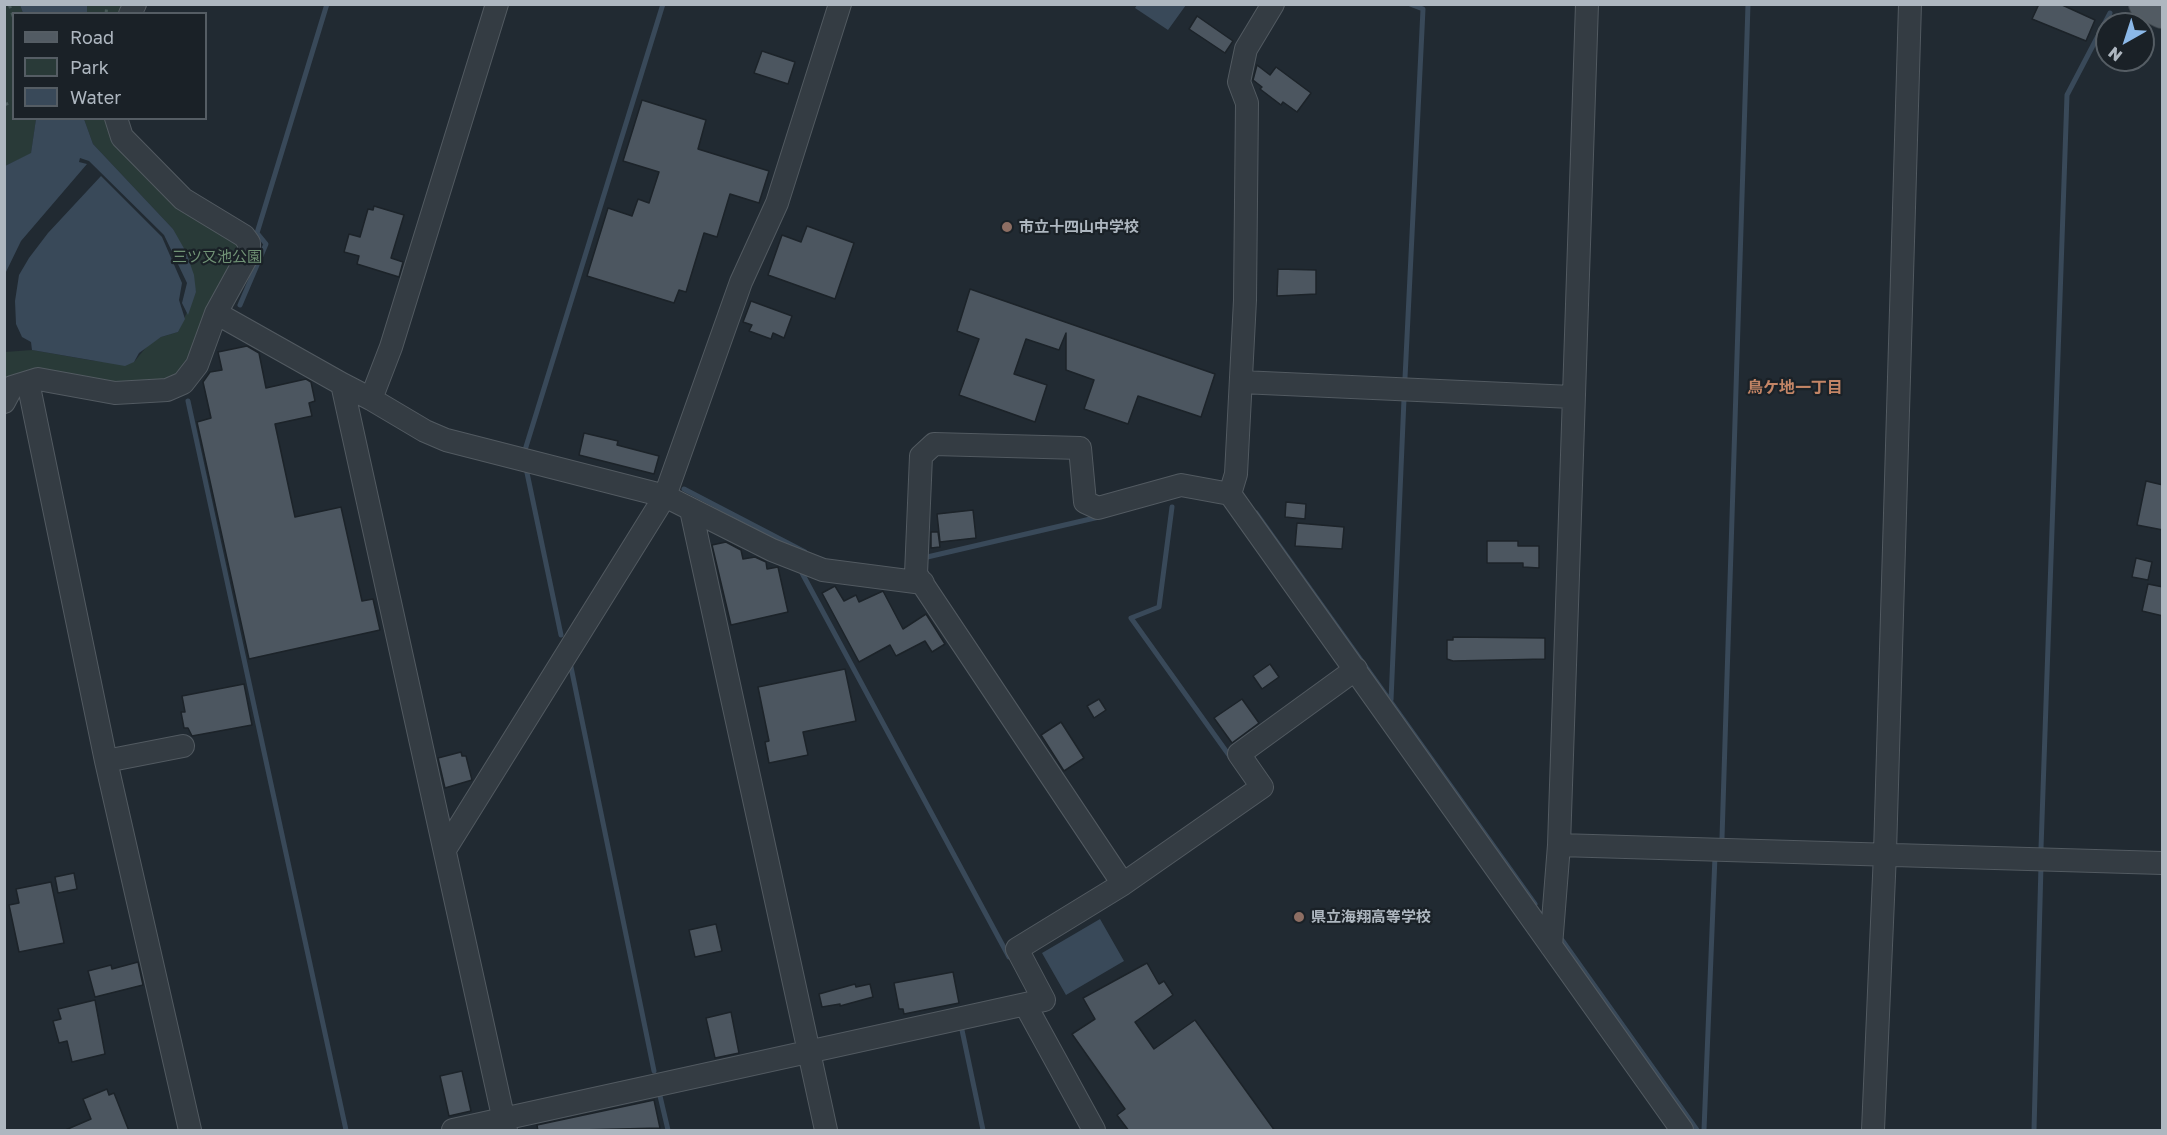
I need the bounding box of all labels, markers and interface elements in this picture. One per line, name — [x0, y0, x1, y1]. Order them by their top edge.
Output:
legend — [12, 12, 207, 120]
north arrow — [2095, 12, 2155, 72]
text: Road — [70, 26, 114, 48]
text: N — [2104, 43, 2126, 66]
text: Park — [70, 56, 109, 78]
text: Water — [70, 86, 121, 108]
place label: 市立十四山中学校 — [1019, 218, 1139, 236]
marker: 市立十四山中学校 — [1000, 220, 1014, 234]
park label: 三ツ又池公園 — [172, 248, 262, 266]
district label: 鳥ケ地一丁目 — [1747, 378, 1843, 398]
place label: 県立海翔高等学校 — [1311, 908, 1431, 926]
marker: 県立海翔高等学校 — [1292, 910, 1306, 924]

